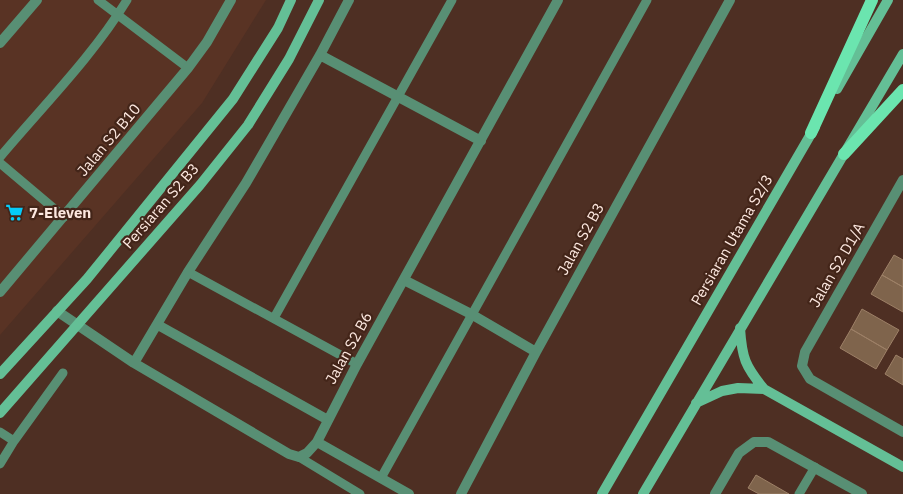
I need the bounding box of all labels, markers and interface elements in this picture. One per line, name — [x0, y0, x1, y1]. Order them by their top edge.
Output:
street label: Jalan S2 B10 — [73, 100, 144, 180]
street label: Persiaran S2 B3 — [118, 159, 203, 252]
street label: Persiaran Utama S2/3 — [686, 171, 777, 308]
street label: Jalan S2 B3 — [553, 199, 608, 278]
supermarket icon: 7-Eleven — [5, 203, 25, 223]
place label: 7-Eleven — [29, 203, 91, 222]
street label: Jalan S2 D1/A — [805, 219, 869, 311]
street label: Jalan S2 B6 — [321, 308, 376, 387]

